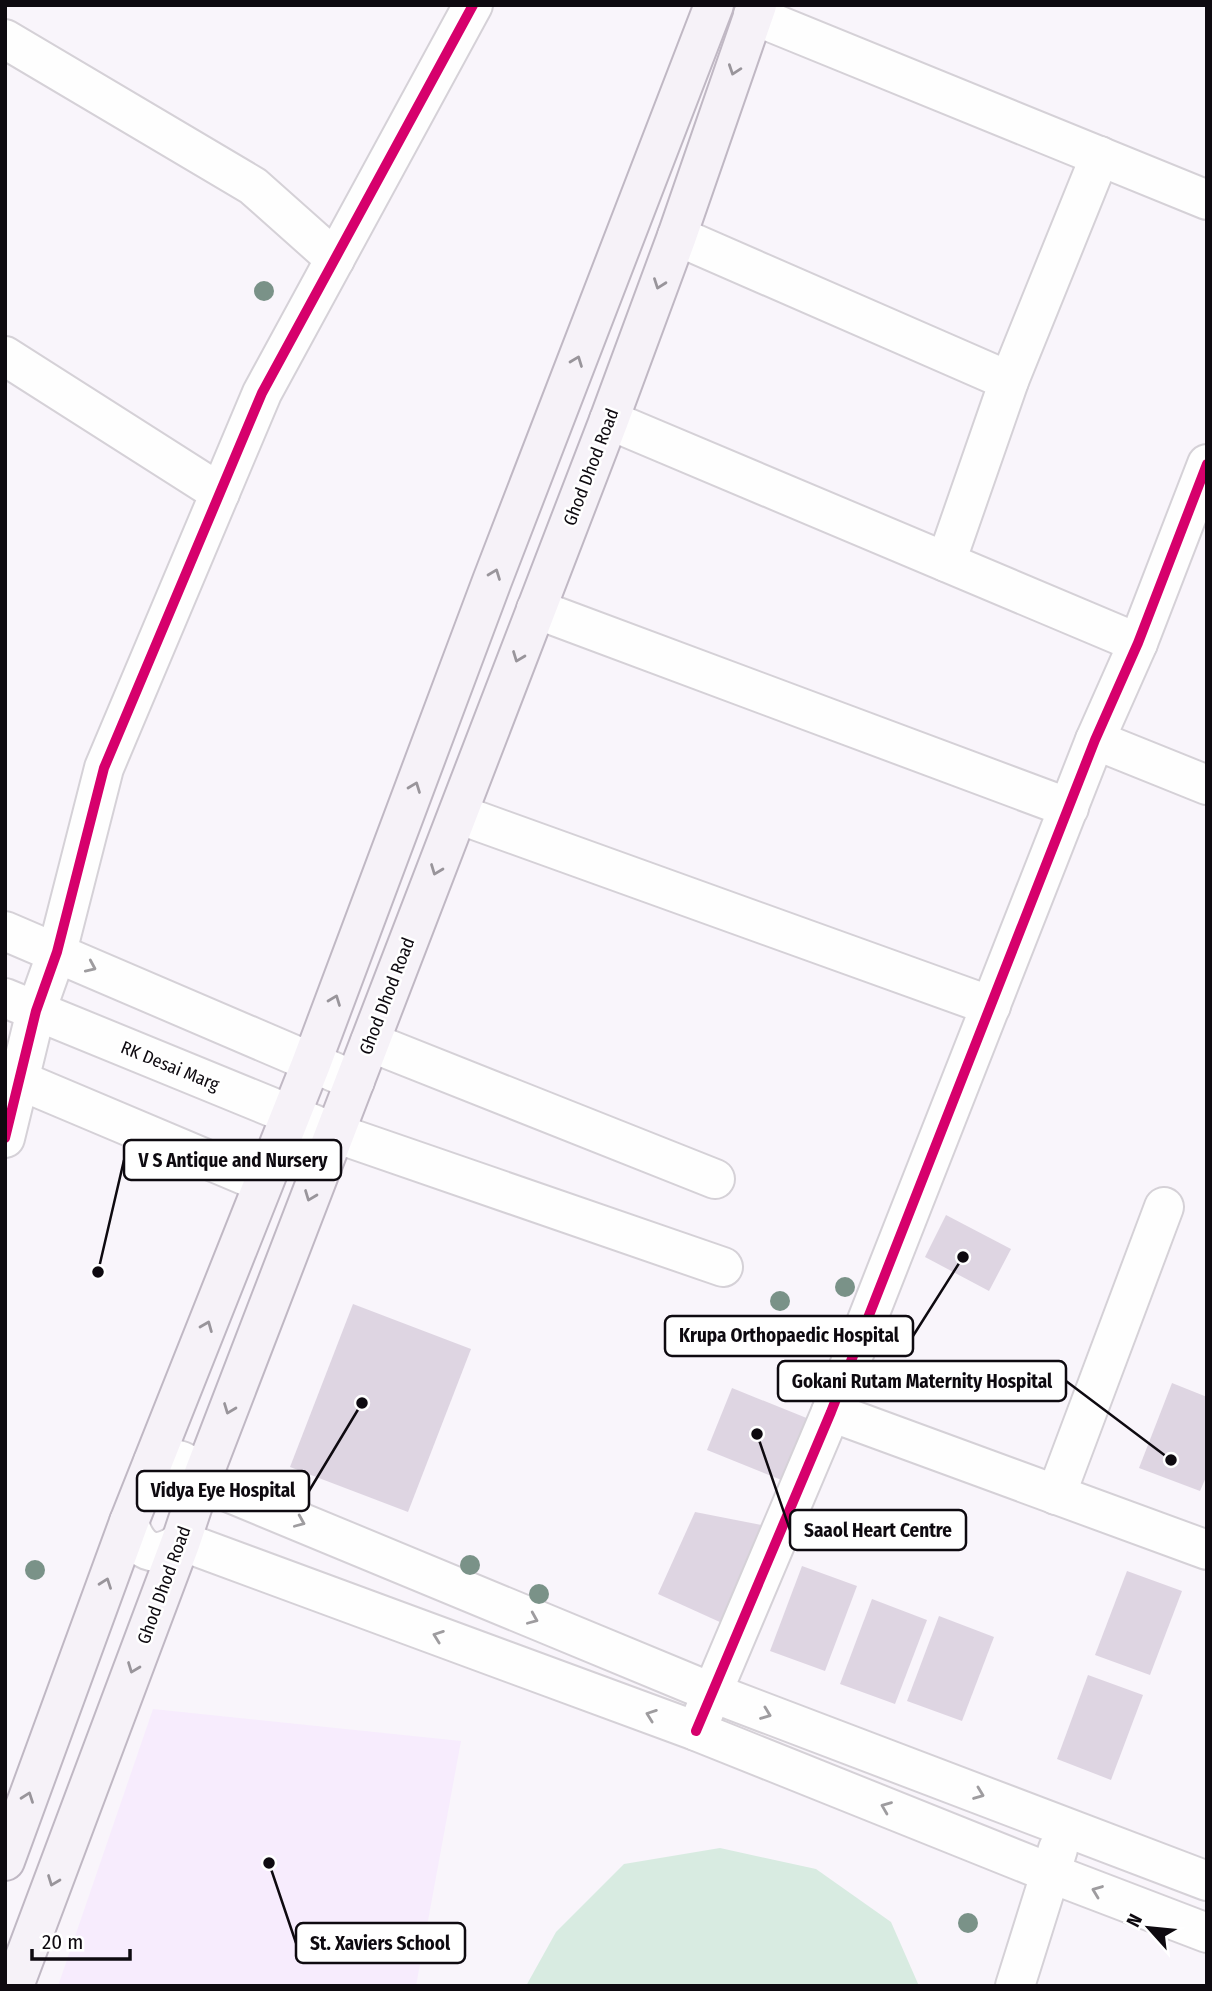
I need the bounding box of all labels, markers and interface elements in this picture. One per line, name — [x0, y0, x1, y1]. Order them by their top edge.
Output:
one-way arrow — [728, 63, 742, 75]
one-way arrow — [654, 278, 668, 290]
one-way arrow — [568, 356, 582, 368]
street label: Ghod Dhod Road — [559, 405, 623, 529]
one-way arrow — [487, 568, 501, 580]
one-way arrow — [512, 651, 526, 663]
one-way arrow — [407, 781, 421, 793]
one-way arrow — [430, 863, 444, 875]
street label: Ghod Dhod Road — [355, 934, 419, 1058]
one-way arrow — [84, 959, 96, 973]
one-way arrow — [327, 994, 341, 1006]
street label: RK Desai Marg — [118, 1036, 223, 1096]
callout: V S Antique and Nursery — [124, 1140, 341, 1180]
text: V S Antique and Nursery — [137, 1149, 328, 1172]
one-way arrow — [305, 1190, 319, 1202]
callout: Krupa Orthopaedic Hospital — [665, 1316, 913, 1356]
one-way arrow — [198, 1320, 212, 1332]
text: Krupa Orthopaedic Hospital — [679, 1324, 900, 1347]
callout: Gokani Rutam Maternity Hospital — [778, 1361, 1066, 1401]
text: Gokani Rutam Maternity Hospital — [792, 1370, 1053, 1393]
one-way arrow — [223, 1402, 237, 1414]
callout: Vidya Eye Hospital — [137, 1471, 309, 1511]
text: Vidya Eye Hospital — [150, 1479, 296, 1502]
callout: Saaol Heart Centre — [790, 1510, 966, 1550]
one-way arrow — [293, 1514, 305, 1528]
text: Saaol Heart Centre — [804, 1519, 952, 1542]
street label: Ghod Dhod Road — [133, 1523, 195, 1647]
one-way arrow — [98, 1578, 112, 1590]
one-way arrow — [525, 1611, 538, 1625]
one-way arrow — [433, 1630, 445, 1644]
one-way arrow — [127, 1662, 141, 1674]
one-way arrow — [759, 1705, 771, 1719]
one-way arrow — [646, 1709, 658, 1723]
one-way arrow — [972, 1786, 984, 1800]
one-way arrow — [20, 1792, 34, 1804]
one-way arrow — [880, 1802, 892, 1816]
one-way arrow — [48, 1875, 62, 1887]
one-way arrow — [1092, 1886, 1104, 1900]
north arrow — [1114, 1893, 1184, 1963]
text: N — [1121, 1910, 1147, 1931]
scale bar — [32, 1918, 130, 1962]
callout: St. Xaviers School — [296, 1923, 465, 1963]
text: 20 m — [42, 1929, 83, 1955]
text: St. Xaviers School — [310, 1932, 451, 1955]

